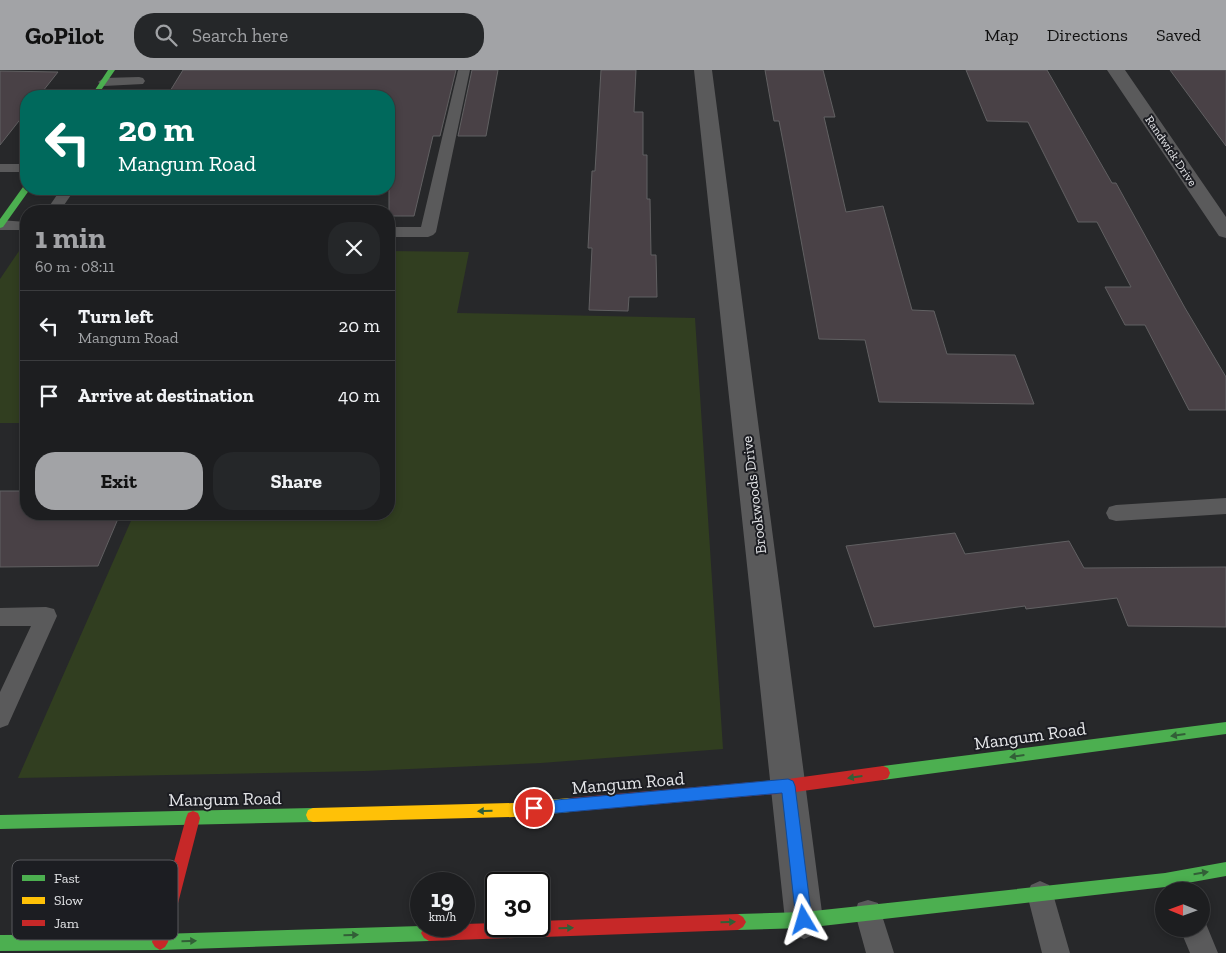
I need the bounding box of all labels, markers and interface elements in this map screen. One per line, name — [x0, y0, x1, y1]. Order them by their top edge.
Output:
search box — [134, 13, 484, 58]
text: GoPilot — [25, 21, 104, 50]
icon: search — [152, 21, 180, 49]
text: Search here — [192, 24, 288, 47]
text: Map — [984, 24, 1019, 46]
text: Directions — [1047, 24, 1128, 46]
text: Saved — [1156, 24, 1201, 46]
text: 20 m — [118, 108, 194, 150]
icon: left — [35, 110, 100, 175]
street label: Randwick Drive — [1142, 113, 1200, 189]
text: Mangum Road — [118, 150, 256, 177]
text: 1 min — [35, 220, 106, 256]
button: close — [328, 222, 380, 274]
text: 60 m · 08:11 — [35, 257, 115, 276]
text: Turn left — [78, 305, 153, 328]
icon: left — [35, 312, 63, 340]
text: 20 m — [339, 314, 380, 337]
text: Mangum Road — [78, 328, 178, 347]
icon: arrive — [35, 382, 63, 410]
text: Arrive at destination — [78, 384, 254, 407]
text: 40 m — [338, 384, 380, 407]
street label: Brookwoods Drive — [738, 435, 770, 555]
button: Exit — [35, 452, 203, 510]
button: Share — [213, 452, 380, 510]
street label: Mangum Road — [973, 717, 1088, 755]
one-way arrow — [1169, 731, 1185, 739]
one-way arrow — [1008, 752, 1024, 760]
street label: Mangum Road — [571, 767, 685, 799]
one-way arrow — [847, 773, 863, 781]
street label: Mangum Road — [168, 787, 282, 811]
pin — [513, 787, 555, 829]
icon: arrive — [520, 794, 548, 822]
one-way arrow — [476, 807, 492, 815]
legend — [12, 860, 178, 940]
one-way arrow — [1193, 869, 1209, 877]
text: Fast — [54, 870, 81, 887]
speed limit sign: 30 — [485, 872, 550, 937]
north arrow — [1155, 882, 1210, 938]
map controls — [1155, 882, 1210, 937]
text: 19 — [431, 883, 454, 913]
text: Slow — [54, 892, 83, 909]
position arrow — [777, 893, 829, 945]
text: km/h — [429, 910, 456, 924]
text: Jam — [54, 915, 79, 932]
one-way arrow — [721, 918, 737, 926]
one-way arrow — [558, 924, 574, 932]
one-way arrow — [343, 931, 359, 939]
one-way arrow — [181, 936, 197, 944]

